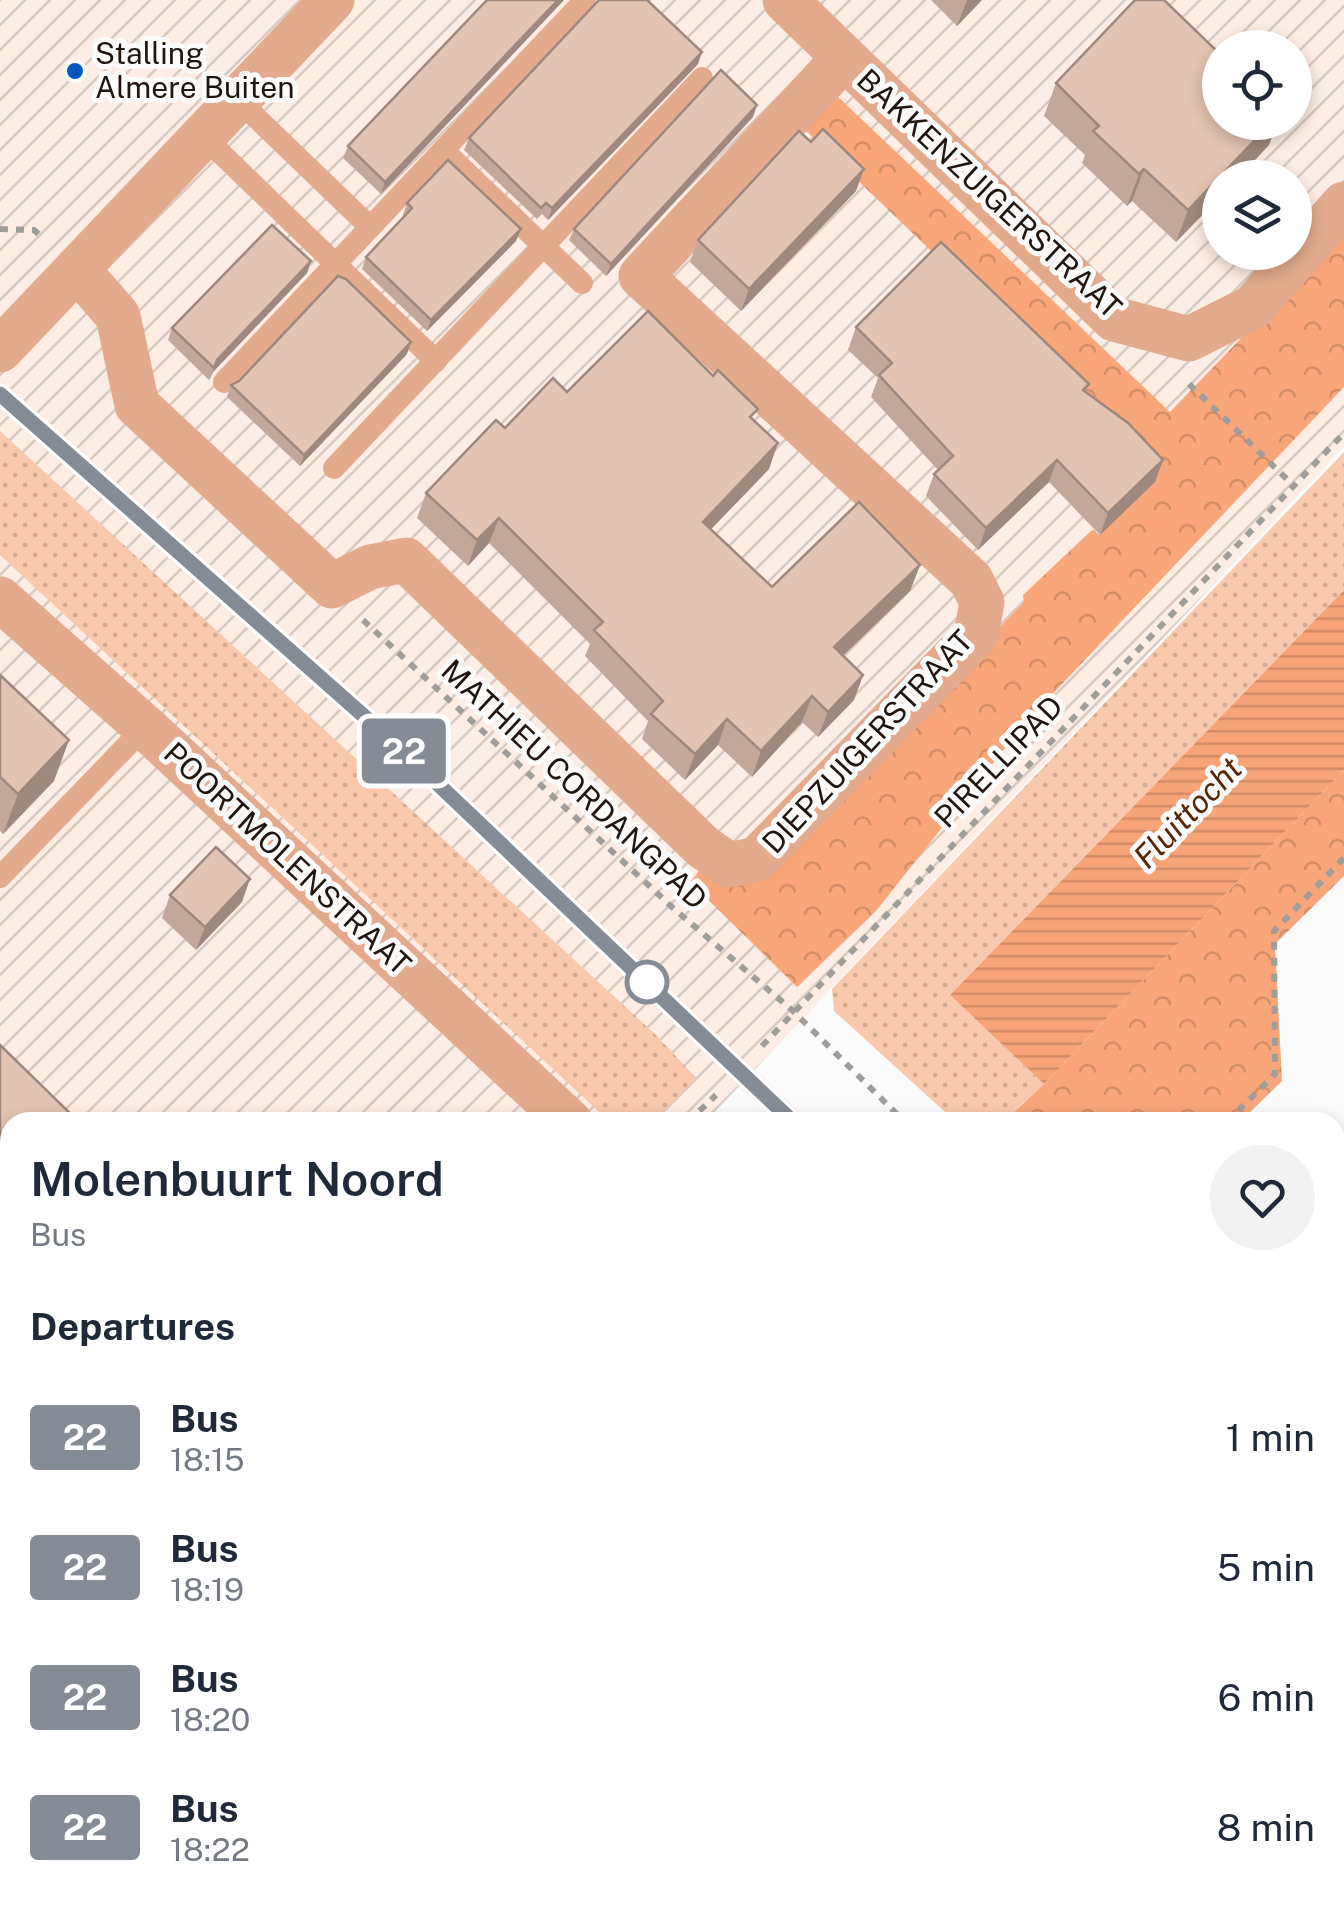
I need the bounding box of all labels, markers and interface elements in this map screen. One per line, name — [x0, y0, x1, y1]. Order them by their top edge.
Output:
map controls — [1202, 30, 1312, 270]
button: locate — [1202, 30, 1312, 140]
place label: Stalling Almere Buiten — [95, 35, 295, 105]
marker: Stalling Almere Buiten — [64, 60, 86, 82]
street label: BAKKENZUIGERSTRAAT — [850, 61, 1130, 325]
button: layers — [1202, 160, 1312, 270]
street label: DIEPZUIGERSTRAAT — [755, 622, 980, 860]
street label: MATHIEU CORDANGPAD — [435, 652, 715, 917]
street label: PIRELLIPAD — [927, 688, 1070, 835]
line badge: 22 — [359, 718, 449, 784]
text: 22 — [382, 731, 426, 772]
street label: POORTMOLENSTRAAT — [157, 735, 419, 982]
water label: Fluittocht — [1126, 750, 1249, 875]
unlabelled marker — [626, 961, 668, 1003]
button: heart — [1210, 1145, 1315, 1250]
text: Molenbuurt Noord — [30, 1150, 444, 1207]
text: Bus — [30, 1216, 86, 1253]
text: Departures — [30, 1304, 235, 1349]
text: Bus — [170, 1396, 239, 1441]
text: 1 min — [1226, 1415, 1315, 1460]
text: 22 — [63, 1417, 107, 1458]
text: 18:15 — [170, 1441, 244, 1478]
text: Bus — [170, 1526, 239, 1571]
text: 5 min — [1217, 1545, 1315, 1590]
text: 22 — [63, 1547, 107, 1588]
text: 18:19 — [170, 1571, 244, 1608]
text: Bus — [170, 1656, 239, 1701]
text: 6 min — [1218, 1675, 1315, 1720]
text: 22 — [63, 1677, 107, 1718]
text: 18:20 — [170, 1701, 250, 1738]
text: Bus — [170, 1786, 239, 1831]
text: 8 min — [1217, 1805, 1315, 1850]
text: 22 — [63, 1807, 107, 1848]
text: 18:22 — [170, 1831, 250, 1868]

